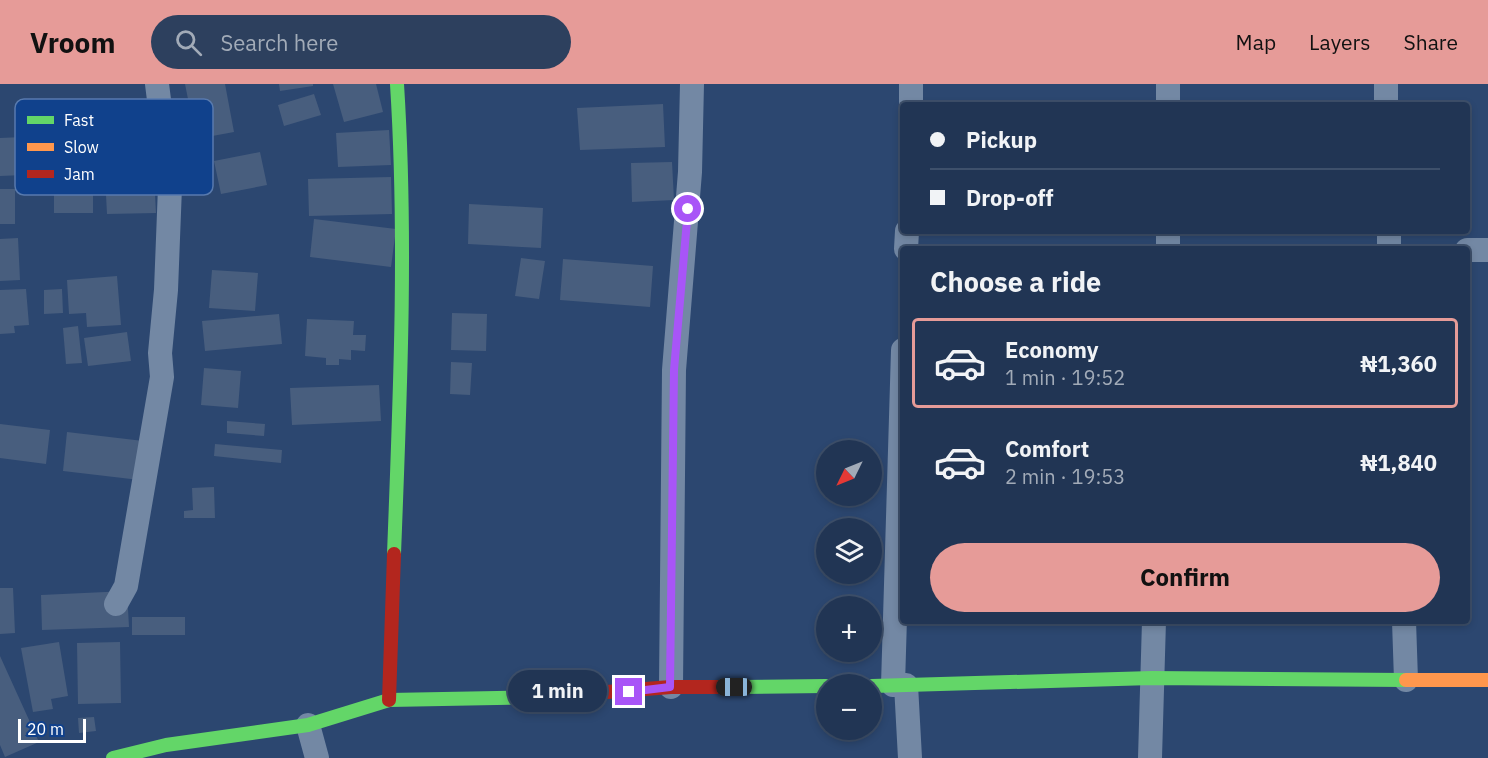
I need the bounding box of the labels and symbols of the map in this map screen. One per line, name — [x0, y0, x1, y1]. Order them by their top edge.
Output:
legend — [15, 99, 213, 195]
text: Fast — [64, 110, 94, 130]
text: Slow — [64, 137, 99, 157]
text: Jam — [64, 164, 95, 184]
route start — [674, 195, 701, 222]
north arrow — [816, 440, 882, 506]
callout: 1 min — [509, 671, 608, 713]
route end — [615, 678, 642, 705]
car — [716, 678, 752, 696]
scale bar — [18, 716, 86, 744]

